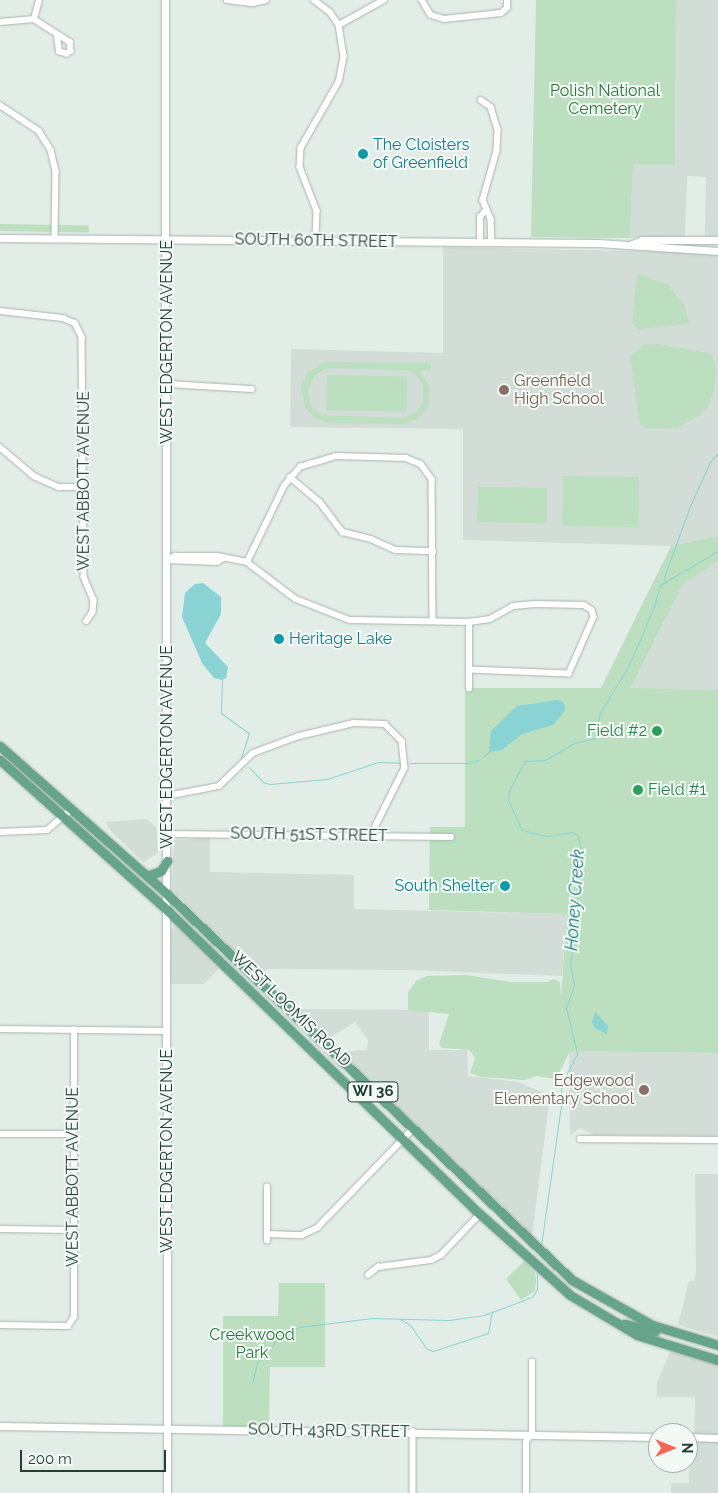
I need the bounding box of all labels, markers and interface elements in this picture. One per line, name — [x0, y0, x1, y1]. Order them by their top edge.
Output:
park label: Polish National Cemetery — [550, 81, 660, 119]
place label: The Cloisters of Greenfield — [373, 135, 470, 173]
marker: The Cloisters of Greenfield — [357, 148, 369, 160]
street label: SOUTH 60TH STREET — [234, 230, 398, 252]
street label: WEST EDGERTON AVENUE — [157, 239, 177, 445]
place label: Greenfield High School — [514, 371, 604, 409]
marker: Greenfield High School — [498, 384, 510, 396]
street label: WEST ABBOTT AVENUE — [74, 390, 94, 572]
place label: Heritage Lake — [289, 629, 392, 649]
marker: Heritage Lake — [273, 633, 285, 645]
street label: WEST EDGERTON AVENUE — [157, 644, 177, 850]
place label: Field #2 — [587, 721, 647, 741]
marker: Field #2 — [651, 725, 663, 737]
place label: Field #1 — [648, 780, 706, 800]
marker: Field #1 — [632, 784, 644, 796]
street label: SOUTH 51ST STREET — [230, 824, 388, 846]
water label: Honey Creek — [561, 848, 589, 952]
place label: South Shelter — [394, 876, 495, 896]
marker: South Shelter — [499, 880, 511, 892]
street label: WEST LOOMIS ROAD — [227, 947, 355, 1071]
street label: WEST EDGERTON AVENUE — [157, 1048, 177, 1254]
place label: Edgewood Elementary School — [494, 1071, 634, 1109]
road number: WI 36 — [347, 1080, 399, 1104]
marker: Edgewood Elementary School — [638, 1084, 650, 1096]
street label: WEST ABBOTT AVENUE — [63, 1086, 83, 1268]
park label: Creekwood Park — [209, 1325, 295, 1363]
street label: SOUTH 43RD STREET — [248, 1420, 410, 1442]
north arrow — [648, 1423, 698, 1473]
scale bar — [22, 1440, 169, 1472]
text: N — [679, 1443, 695, 1453]
text: 200 m — [28, 1450, 72, 1468]

